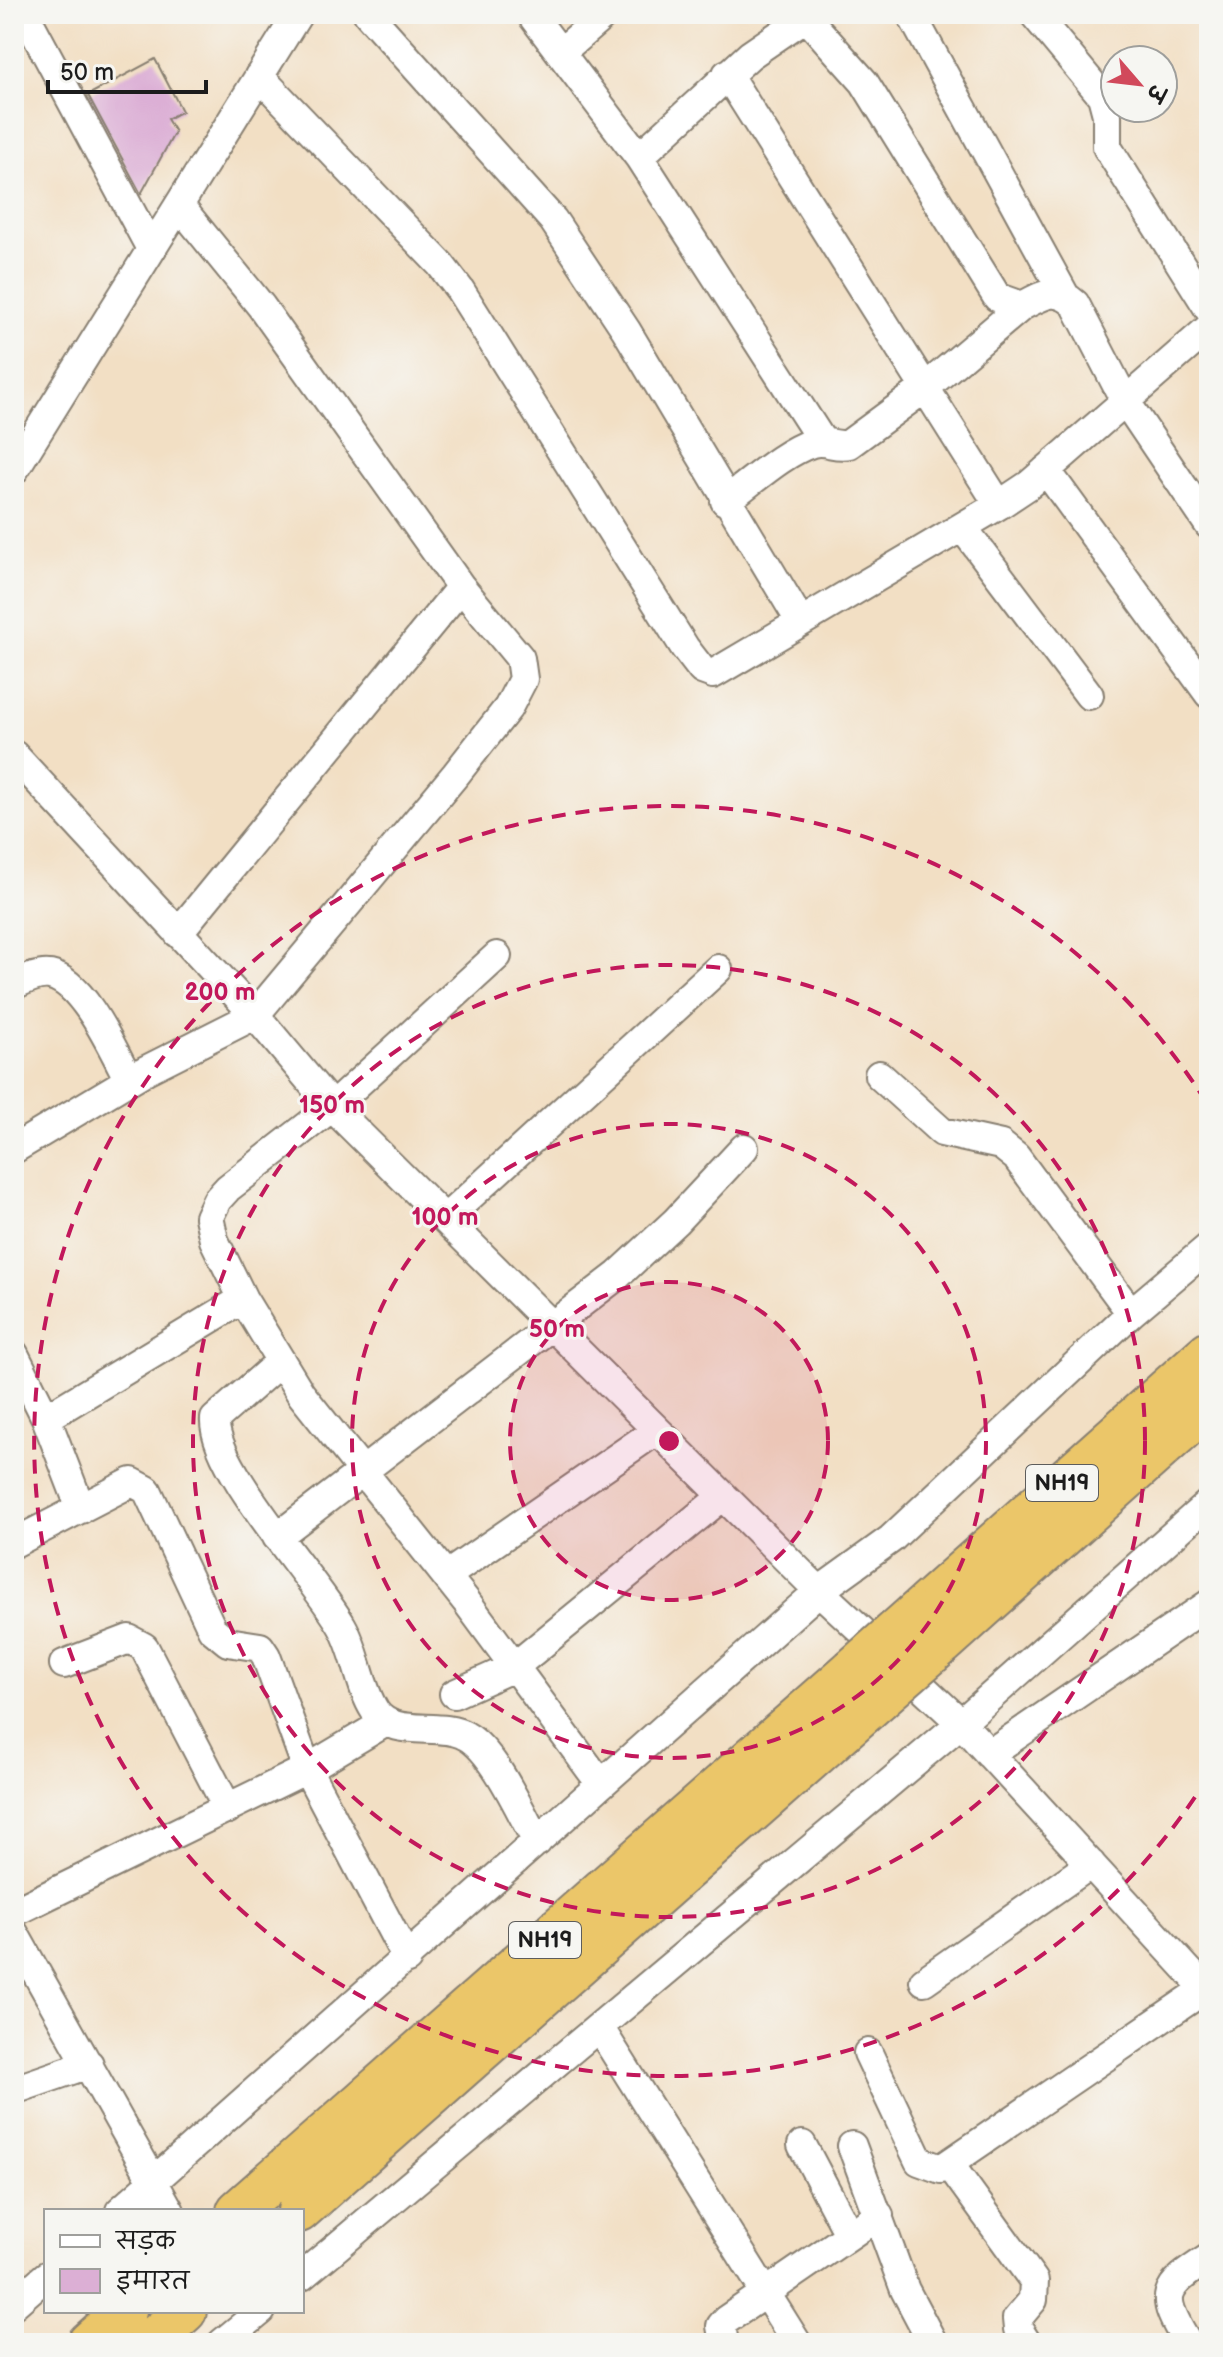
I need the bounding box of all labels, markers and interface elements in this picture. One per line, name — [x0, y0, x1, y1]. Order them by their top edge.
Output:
scale bar — [48, 44, 206, 94]
north arrow — [1099, 44, 1179, 124]
text: 50 m — [60, 58, 114, 87]
text: उ — [1139, 78, 1172, 108]
text: 200 m — [185, 978, 255, 1007]
text: 150 m — [299, 1091, 365, 1120]
text: 100 m — [412, 1203, 478, 1232]
text: 50 m — [529, 1315, 585, 1344]
centre of rings — [655, 1427, 683, 1455]
road number: NH19 — [1026, 1465, 1098, 1501]
road number: NH19 — [509, 1922, 581, 1958]
legend — [44, 2209, 304, 2313]
text: सड़क — [114, 2227, 177, 2256]
text: इमारत — [116, 2267, 191, 2296]

